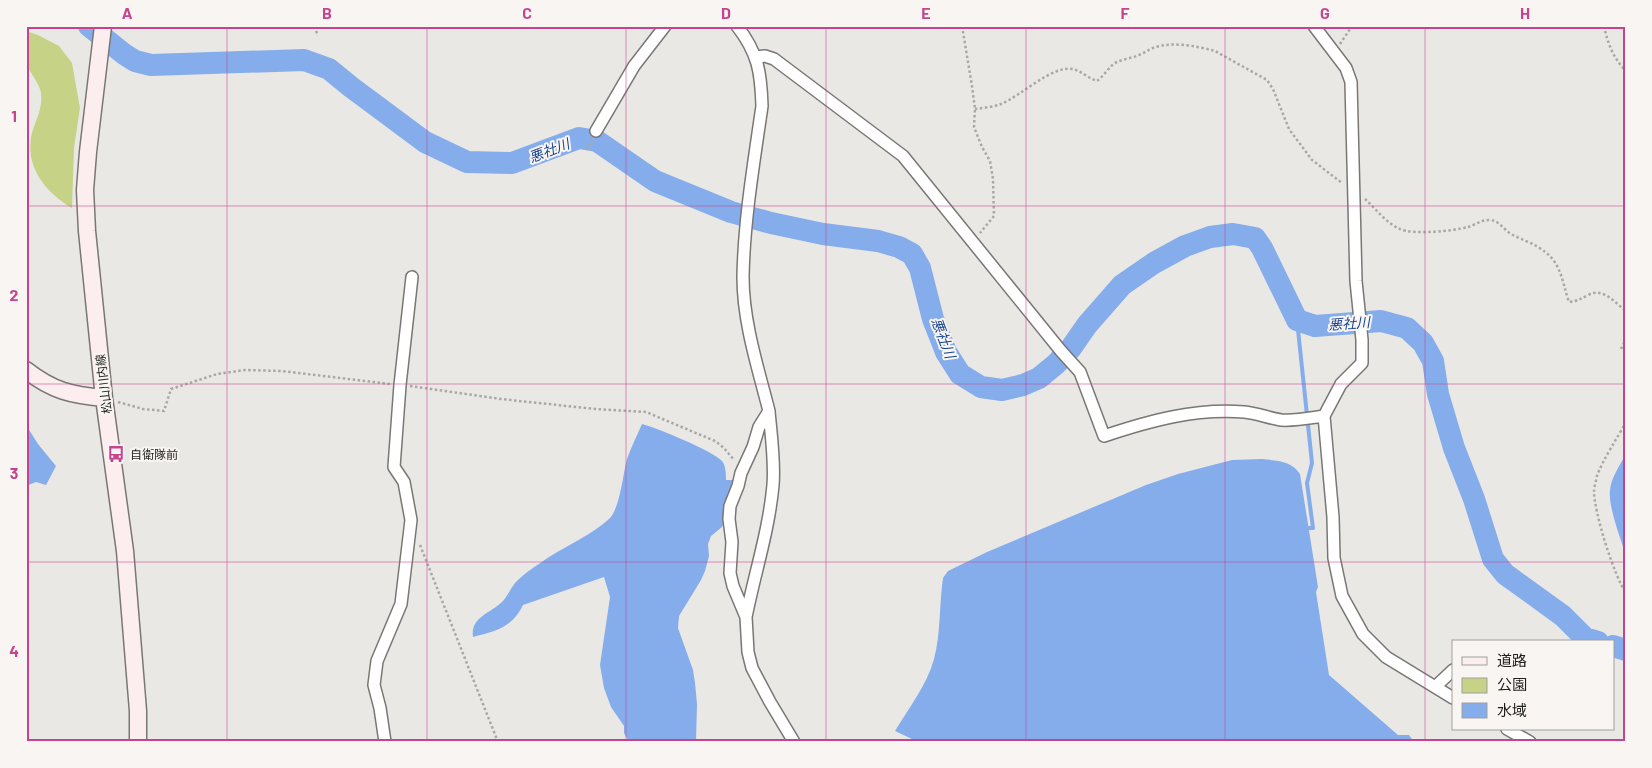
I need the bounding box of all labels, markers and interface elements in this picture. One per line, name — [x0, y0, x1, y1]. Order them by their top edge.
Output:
text: A — [122, 3, 133, 22]
text: B — [322, 3, 332, 22]
text: C — [522, 3, 532, 22]
text: D — [721, 3, 731, 22]
text: E — [921, 3, 931, 22]
text: F — [1121, 3, 1130, 22]
text: G — [1320, 3, 1330, 22]
text: H — [1520, 3, 1530, 22]
text: 1 — [11, 106, 17, 125]
water label: 悪社川 — [526, 134, 574, 165]
text: 2 — [10, 285, 19, 304]
water label: 悪社川 — [1327, 313, 1373, 333]
water label: 悪社川 — [929, 315, 960, 363]
street label: 松山川内線 — [92, 353, 114, 415]
bus stop icon: 自衛隊前 — [106, 444, 126, 464]
place label: 自衛隊前 — [130, 447, 178, 461]
text: 3 — [10, 463, 18, 482]
legend — [1452, 640, 1614, 730]
text: 4 — [9, 641, 19, 660]
text: 道路 — [1497, 651, 1527, 669]
text: 公園 — [1497, 675, 1527, 693]
text: 水域 — [1497, 701, 1527, 719]

